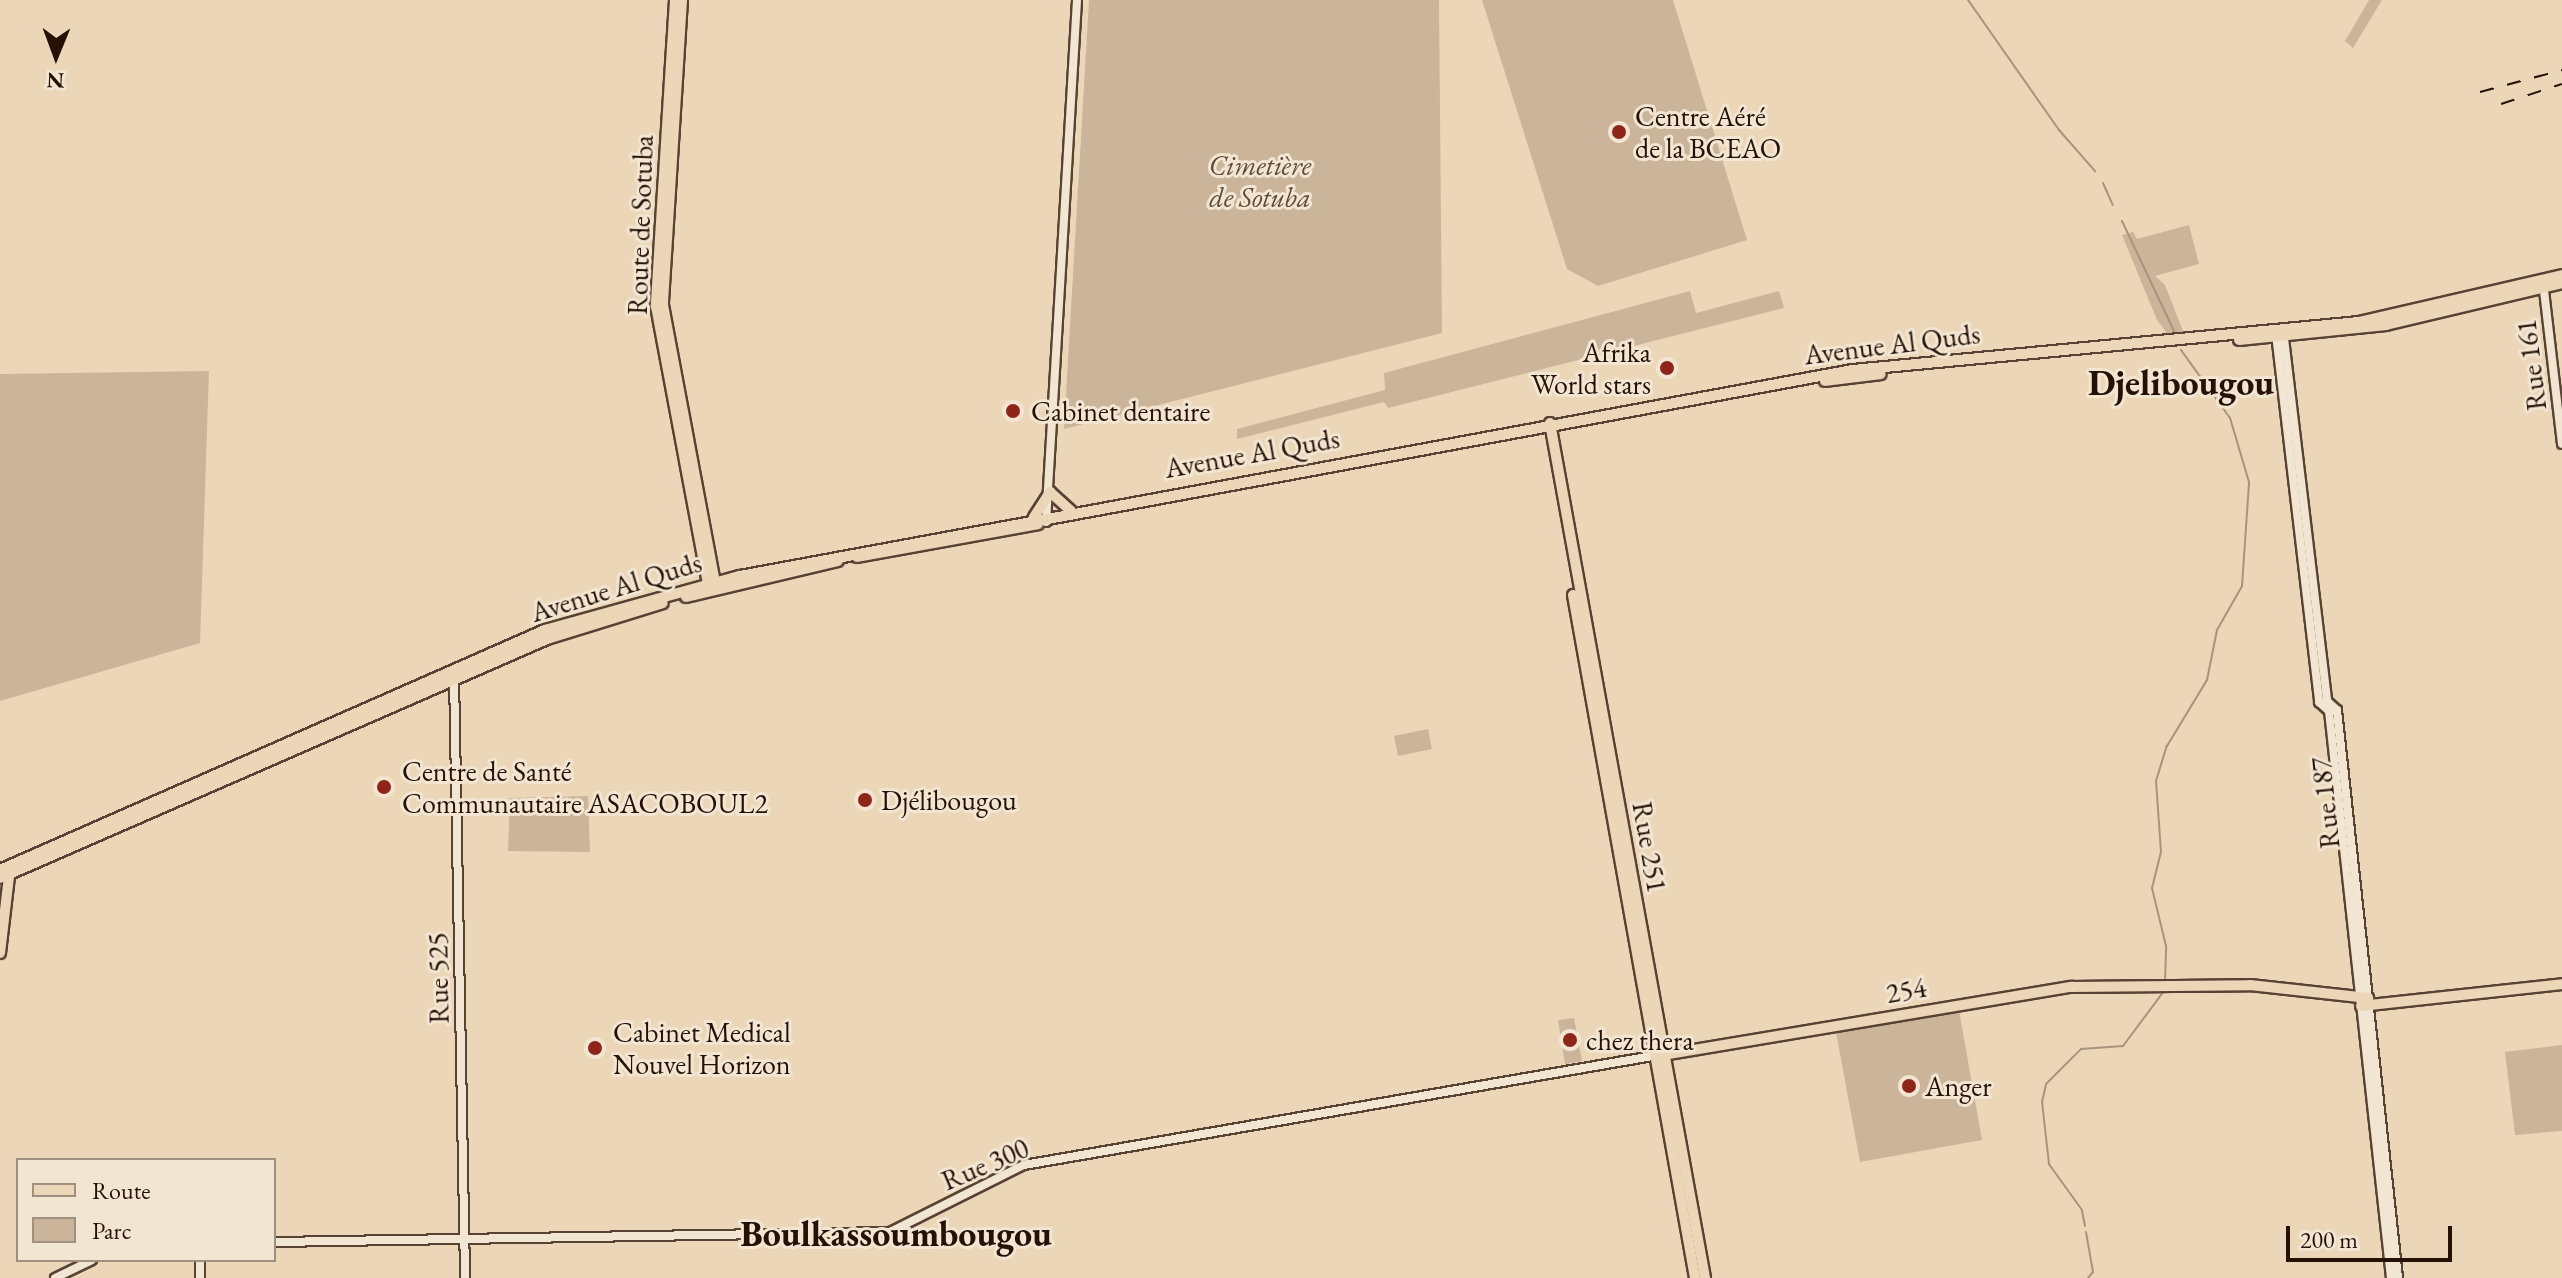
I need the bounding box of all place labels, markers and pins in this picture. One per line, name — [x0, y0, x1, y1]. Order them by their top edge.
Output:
place label: Centre Aéré de la BCEAO — [1635, 99, 1781, 165]
marker: Centre Aéré de la BCEAO — [1610, 123, 1628, 141]
place label: Afrika World stars — [1531, 335, 1651, 401]
marker: Afrika World stars — [1658, 359, 1676, 377]
place label: Cabinet dentaire — [1031, 394, 1210, 428]
marker: Cabinet dentaire — [1002, 400, 1024, 422]
place label: Centre de Santé Communautaire ASACOBOUL2 — [402, 754, 768, 820]
marker: Centre de Santé Communautaire ASACOBOUL2 — [373, 776, 395, 798]
place label: Djélibougou — [881, 783, 1017, 817]
marker: Djélibougou — [856, 791, 874, 809]
place label: Cabinet Medical Nouvel Horizon — [613, 1015, 791, 1081]
place label: chez thera — [1586, 1023, 1694, 1057]
marker: chez thera — [1561, 1031, 1579, 1049]
marker: Cabinet Medical Nouvel Horizon — [584, 1037, 606, 1059]
place label: Anger — [1925, 1069, 1992, 1103]
marker: Anger — [1900, 1077, 1918, 1095]

